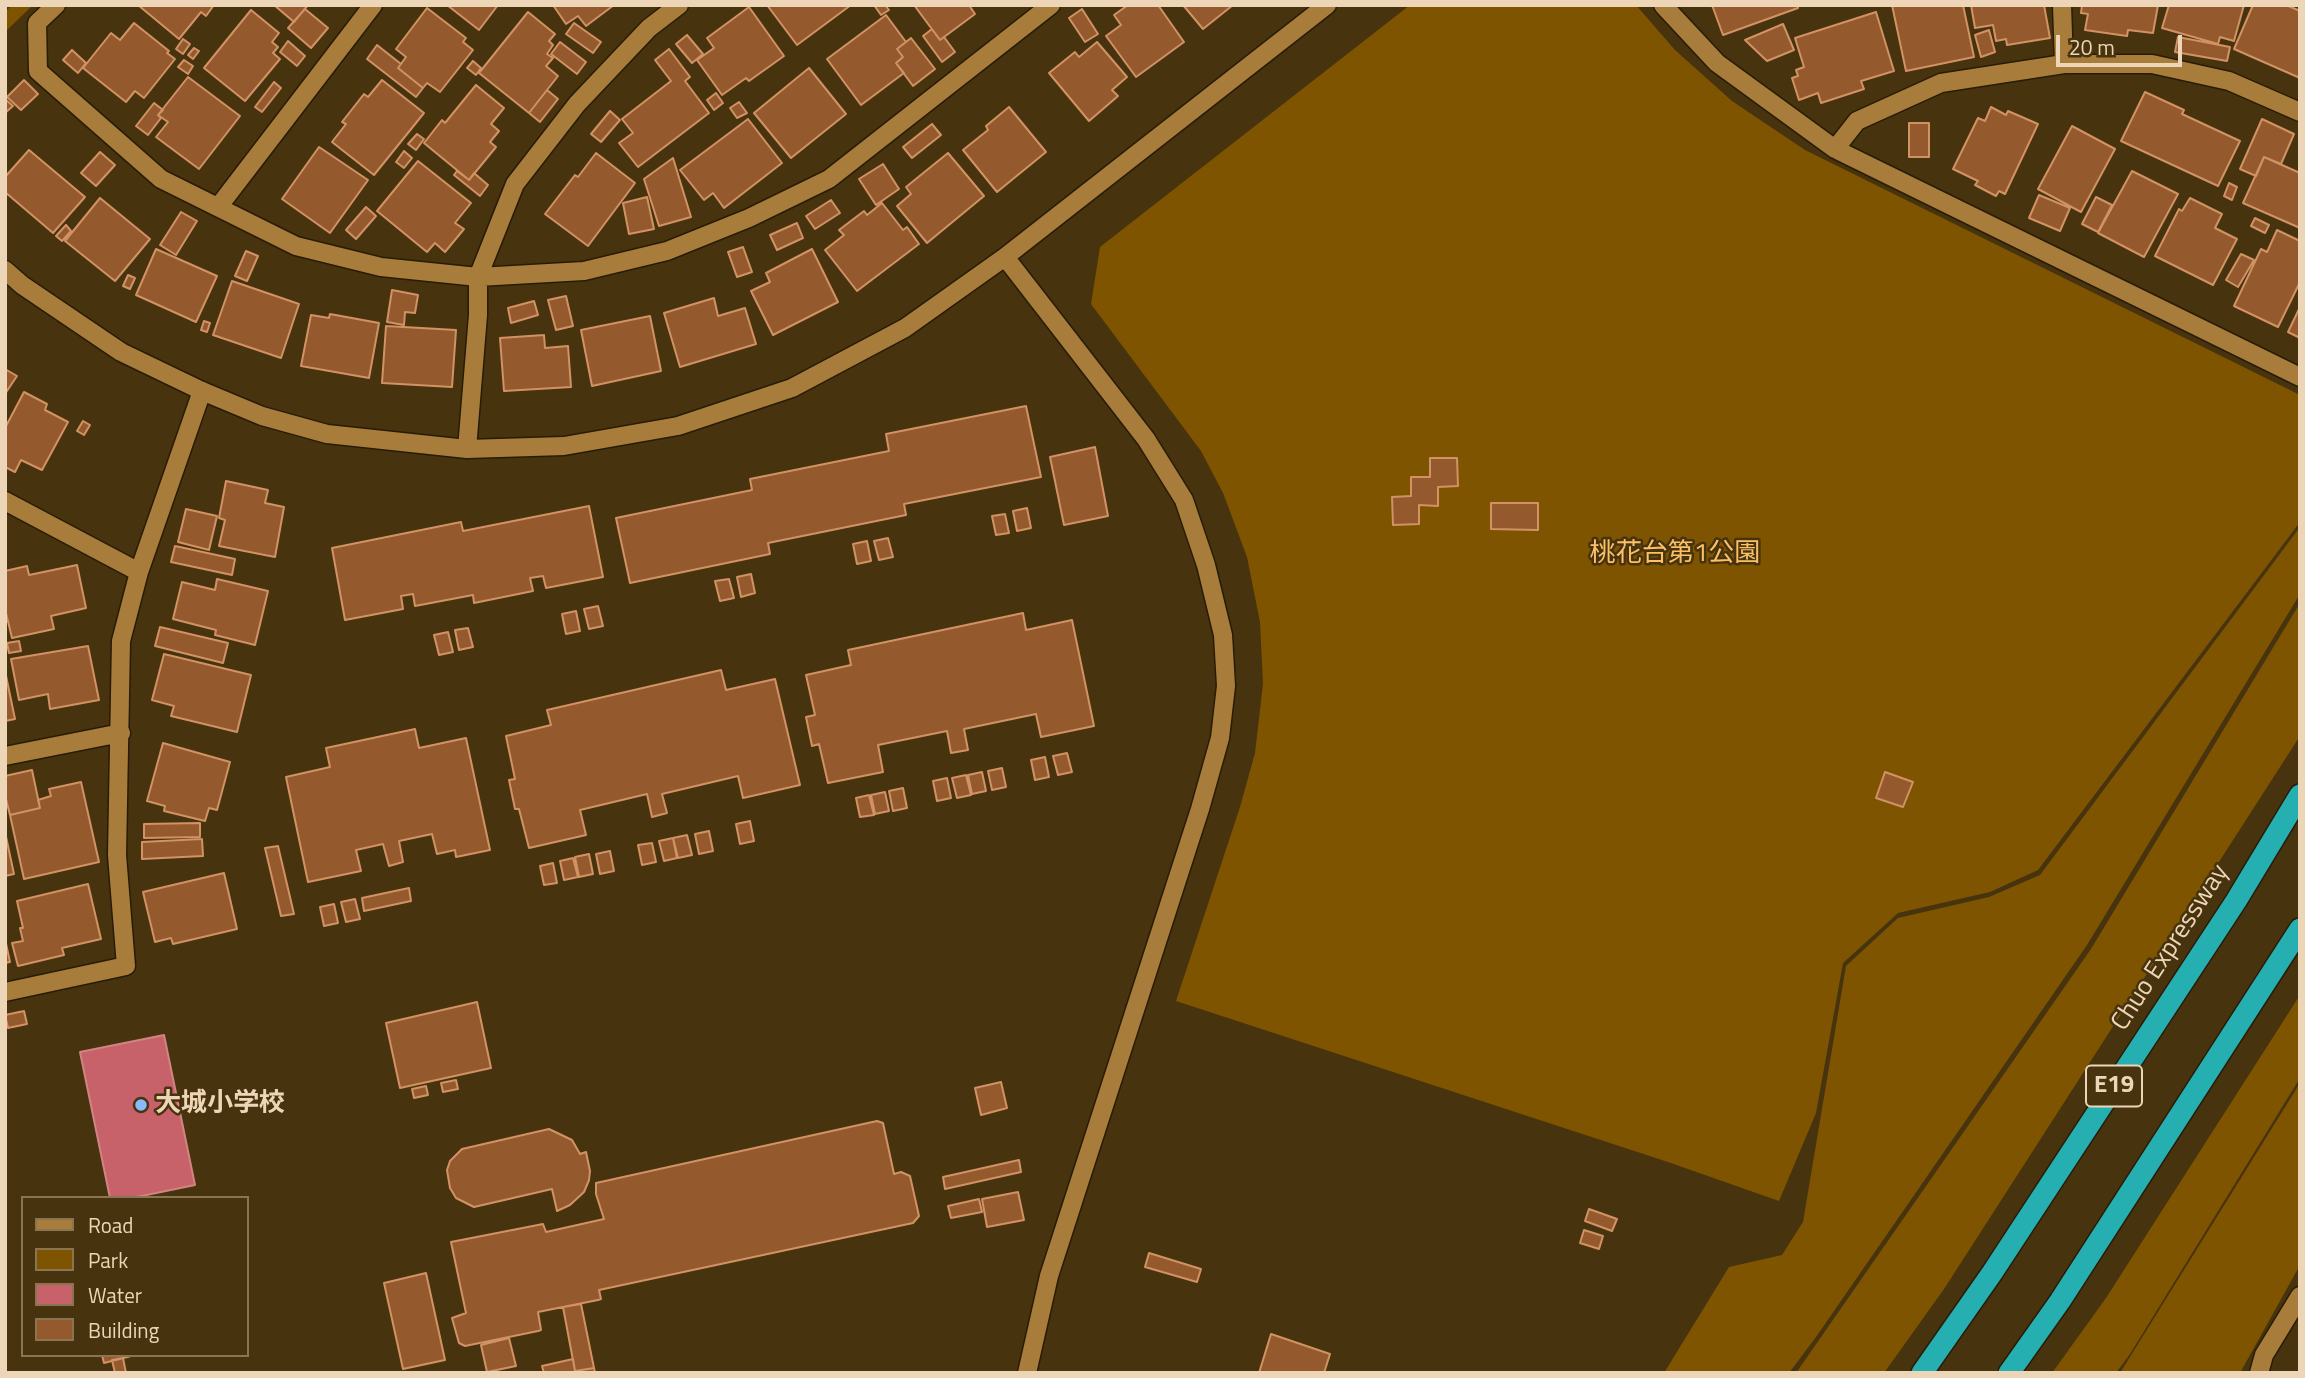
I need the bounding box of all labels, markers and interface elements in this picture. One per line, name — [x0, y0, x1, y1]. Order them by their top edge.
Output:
scale bar — [2060, 21, 2186, 65]
text: 20 m — [2069, 31, 2115, 63]
park label: 桃花台第1公園 — [1590, 539, 1760, 571]
street label: Chuo Expressway — [2106, 859, 2236, 1037]
road number: E19 — [2086, 1066, 2142, 1106]
place label: 大城小学校 — [155, 1089, 285, 1121]
marker: 大城小学校 — [133, 1097, 149, 1113]
legend — [21, 1196, 248, 1357]
text: Road — [88, 1209, 133, 1241]
text: Park — [88, 1244, 128, 1276]
text: Water — [88, 1279, 142, 1311]
text: Building — [88, 1314, 159, 1346]

